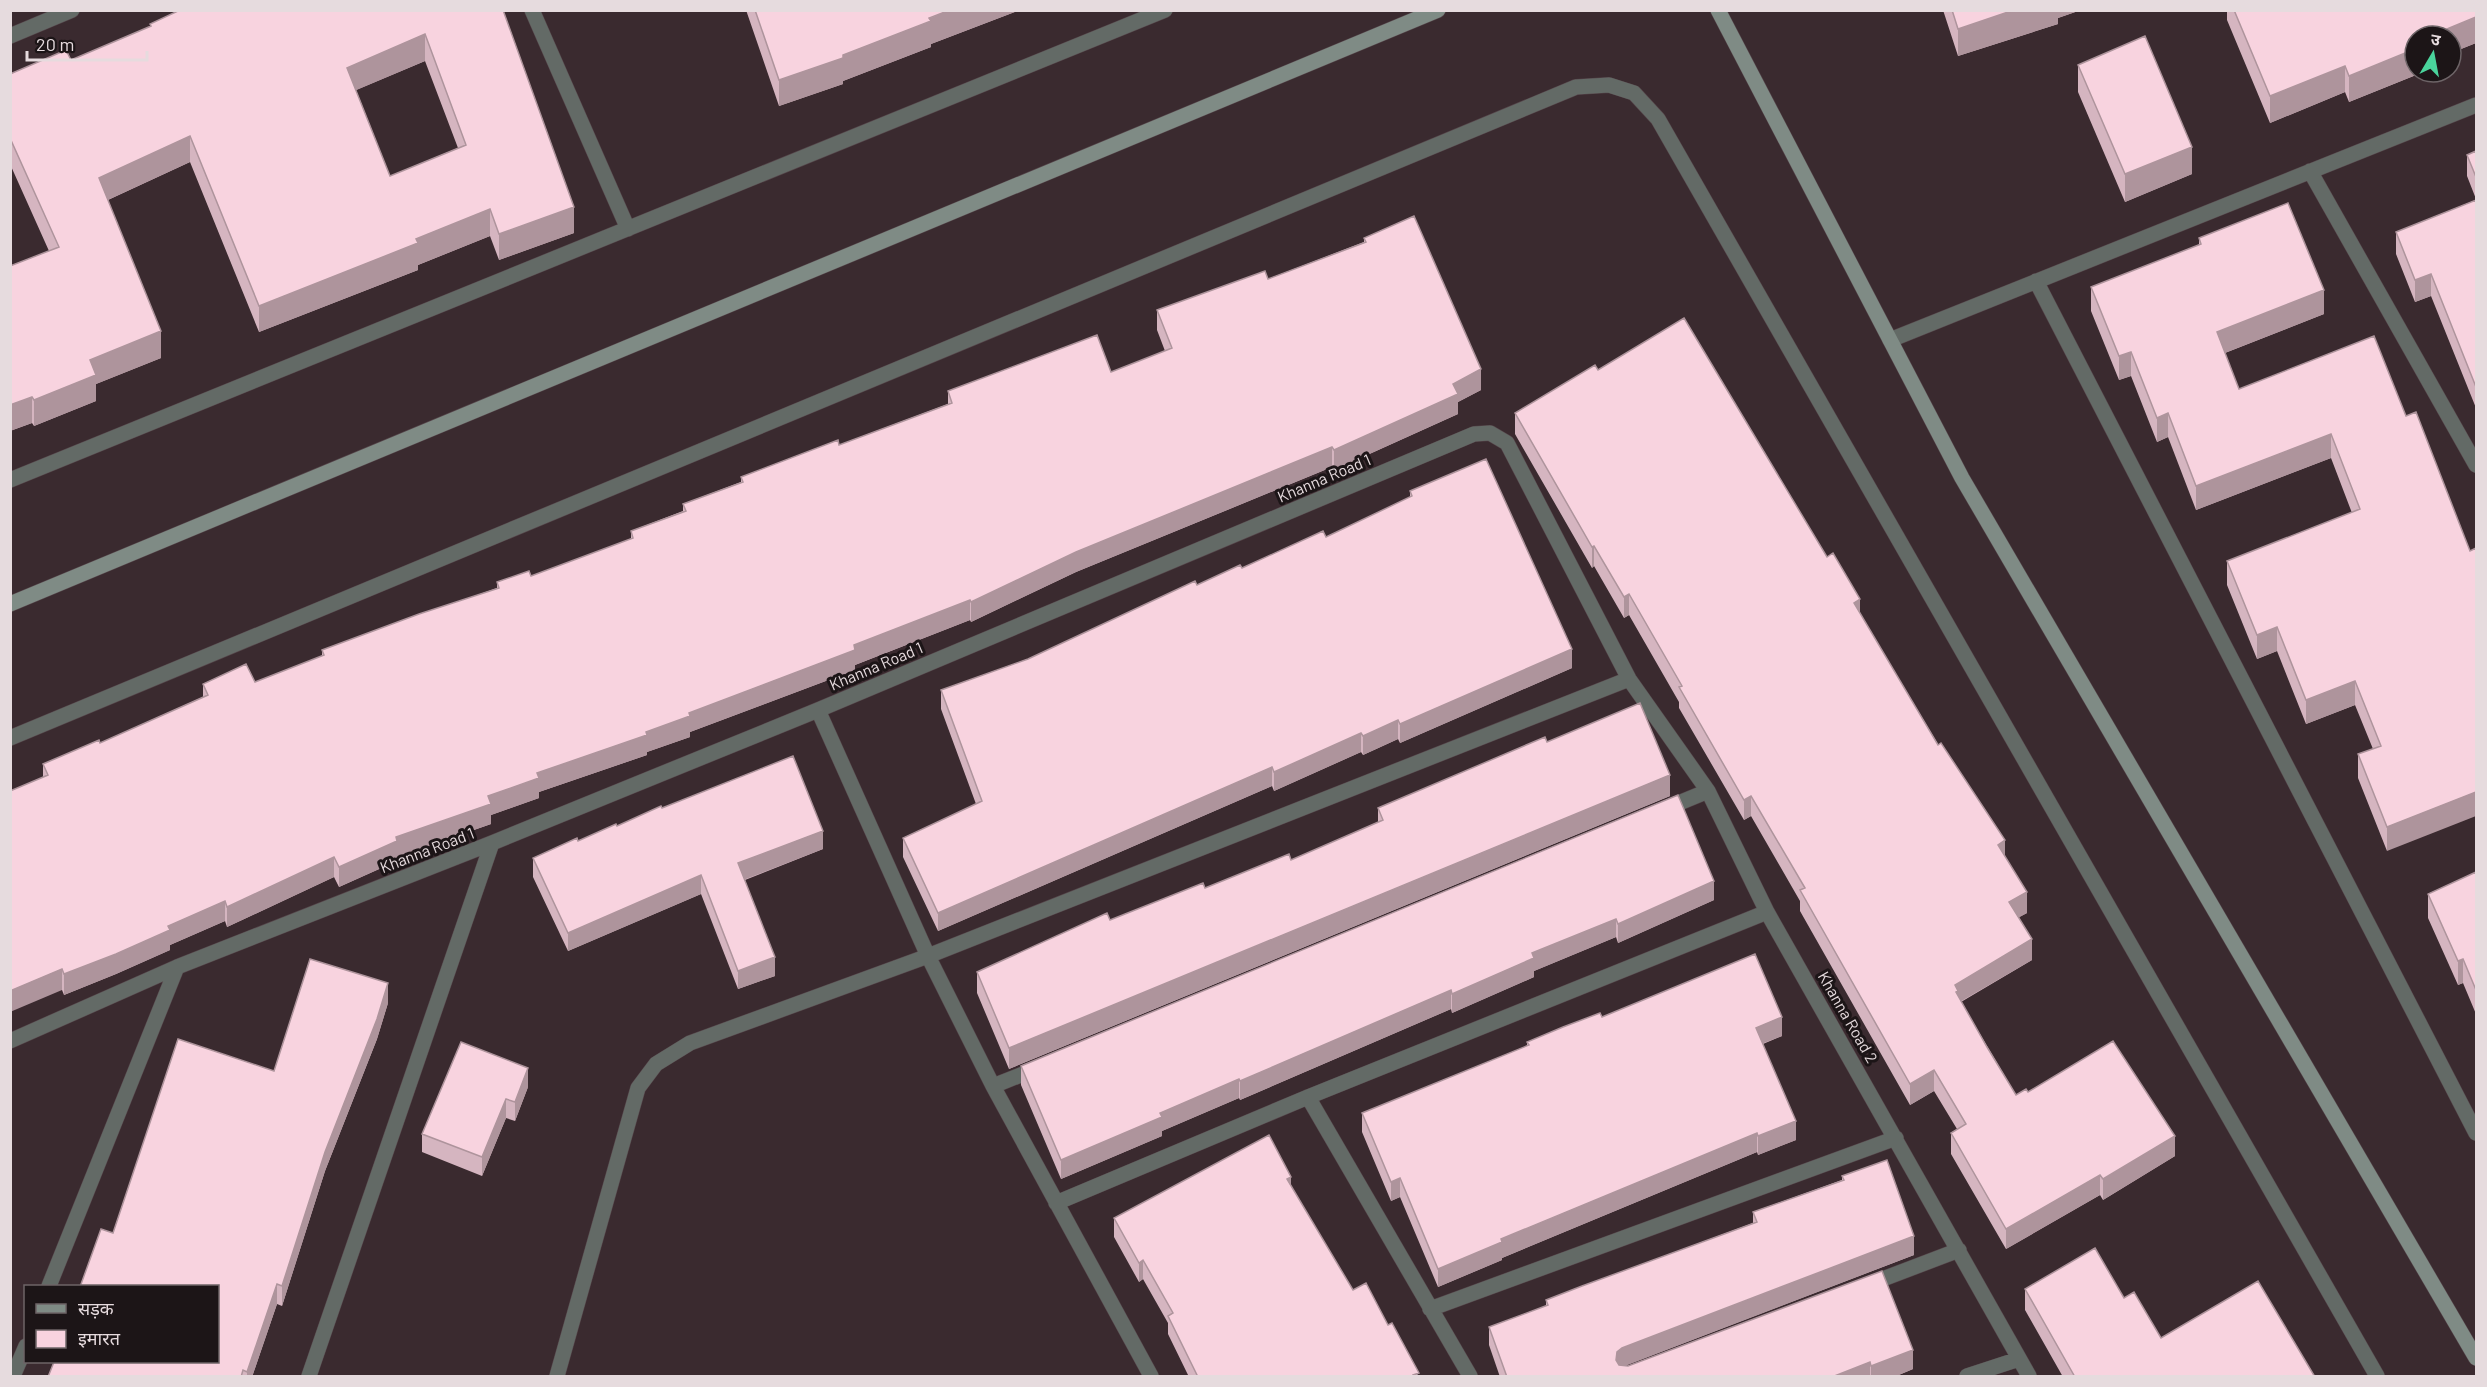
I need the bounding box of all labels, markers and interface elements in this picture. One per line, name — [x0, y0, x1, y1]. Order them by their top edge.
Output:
scale bar — [27, 24, 147, 62]
north arrow — [2403, 24, 2463, 84]
text: उ — [2429, 29, 2443, 49]
text: 20 m — [36, 33, 74, 55]
street label: Khanna Road 1 — [1274, 449, 1373, 506]
street label: Khanna Road 1 — [826, 637, 925, 694]
street label: Khanna Road 1 — [377, 823, 477, 876]
street label: Khanna Road 2 — [1815, 968, 1882, 1066]
legend — [24, 1285, 219, 1363]
text: सड़क — [78, 1297, 115, 1319]
text: इमारत — [78, 1327, 121, 1349]

